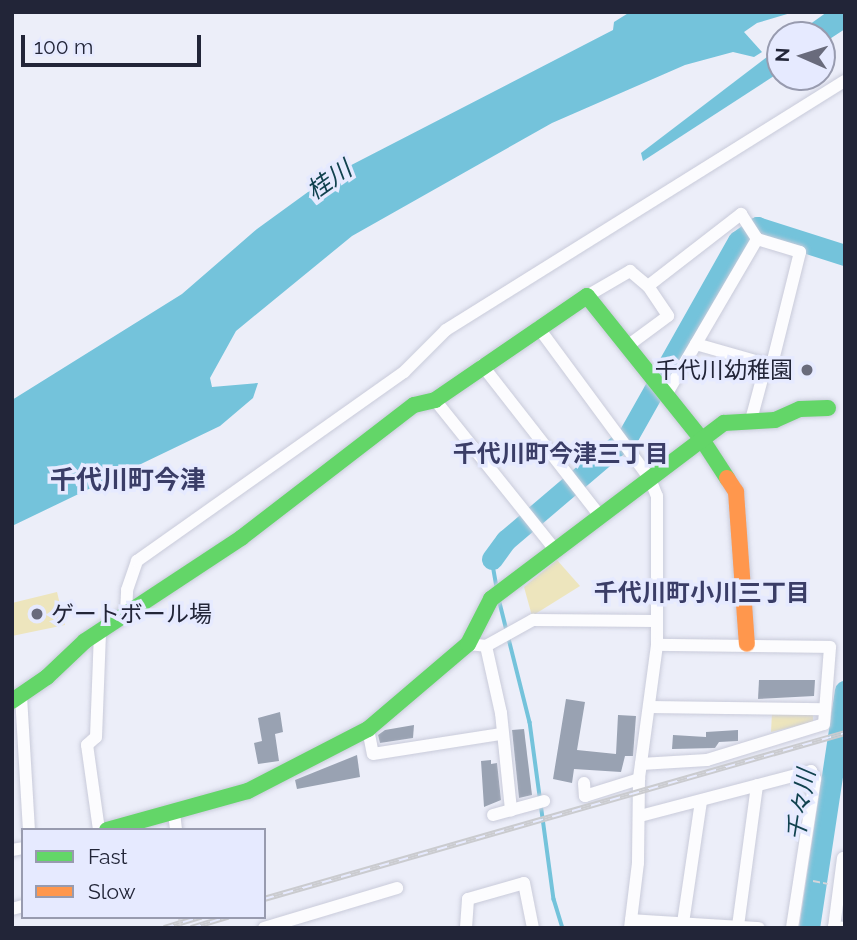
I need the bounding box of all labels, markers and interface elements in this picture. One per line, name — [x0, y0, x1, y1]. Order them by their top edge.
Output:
scale bar — [24, 21, 205, 65]
north arrow — [766, 21, 836, 91]
text: 100 m — [34, 34, 93, 59]
text: N — [771, 47, 793, 63]
water label: 桂川 — [301, 154, 357, 206]
place label: 千代川幼稚園 — [655, 356, 793, 384]
marker: 千代川幼稚園 — [799, 362, 815, 378]
district label: 千代川町今津三丁目 — [453, 440, 669, 468]
district label: 千代川町今津 — [50, 465, 206, 497]
district label: 千代川町小川三丁目 — [594, 579, 810, 607]
place label: ゲートボール場 — [51, 600, 212, 628]
marker: ゲートボール場 — [29, 606, 45, 622]
water label: 千々川 — [781, 767, 821, 843]
legend — [21, 828, 266, 919]
text: Fast — [88, 844, 128, 869]
text: Slow — [88, 879, 136, 904]

